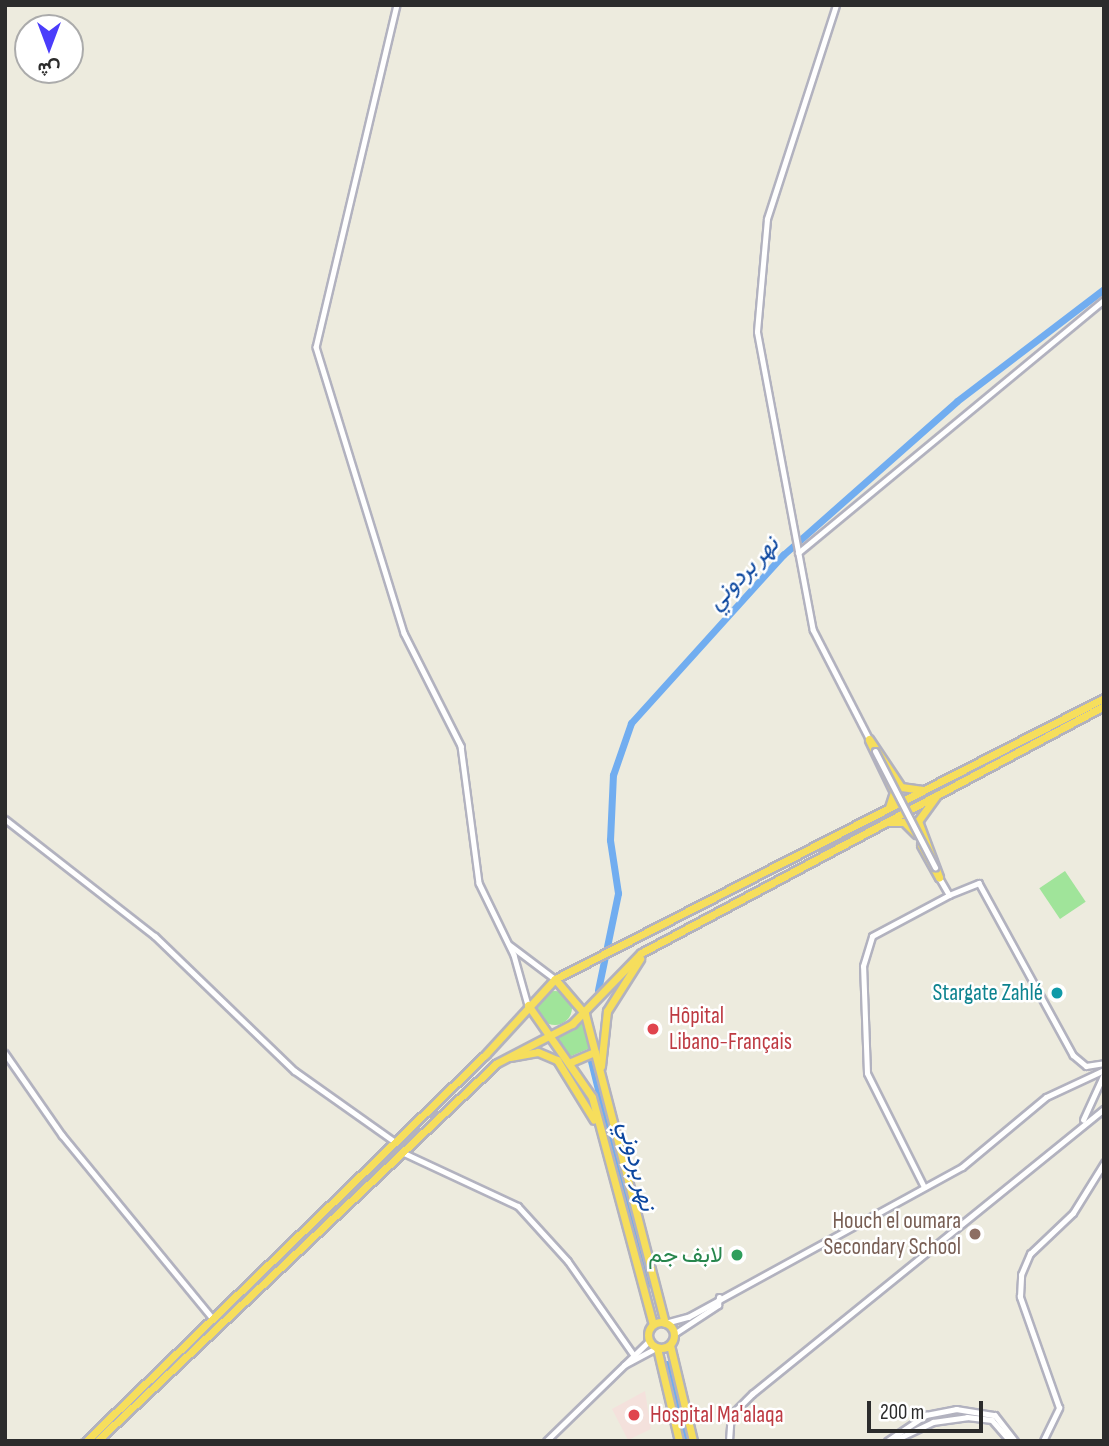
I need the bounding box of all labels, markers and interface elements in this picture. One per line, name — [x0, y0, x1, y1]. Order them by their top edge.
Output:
north arrow — [14, 14, 84, 84]
text: ش — [38, 57, 60, 80]
water label: نهر بردوني — [701, 530, 785, 616]
place label: Stargate Zahlé — [932, 979, 1043, 1007]
marker: Stargate Zahlé — [1049, 985, 1065, 1001]
place label: Hôpital Libano-Français — [669, 1002, 792, 1056]
marker: Hôpital Libano-Français — [643, 1019, 663, 1039]
water label: نهر بردوني — [612, 1118, 662, 1214]
place label: Houch el oumara Secondary School — [823, 1207, 961, 1261]
marker: Houch el oumara Secondary School — [967, 1226, 983, 1242]
place label: لابف جم — [648, 1241, 723, 1269]
marker: لابف جم — [729, 1247, 745, 1263]
scale bar — [871, 1386, 986, 1430]
text: 200 m — [880, 1400, 924, 1425]
place label: Hospital Ma'alaqa — [650, 1401, 784, 1429]
marker: Hospital Ma'alaqa — [624, 1405, 644, 1425]

